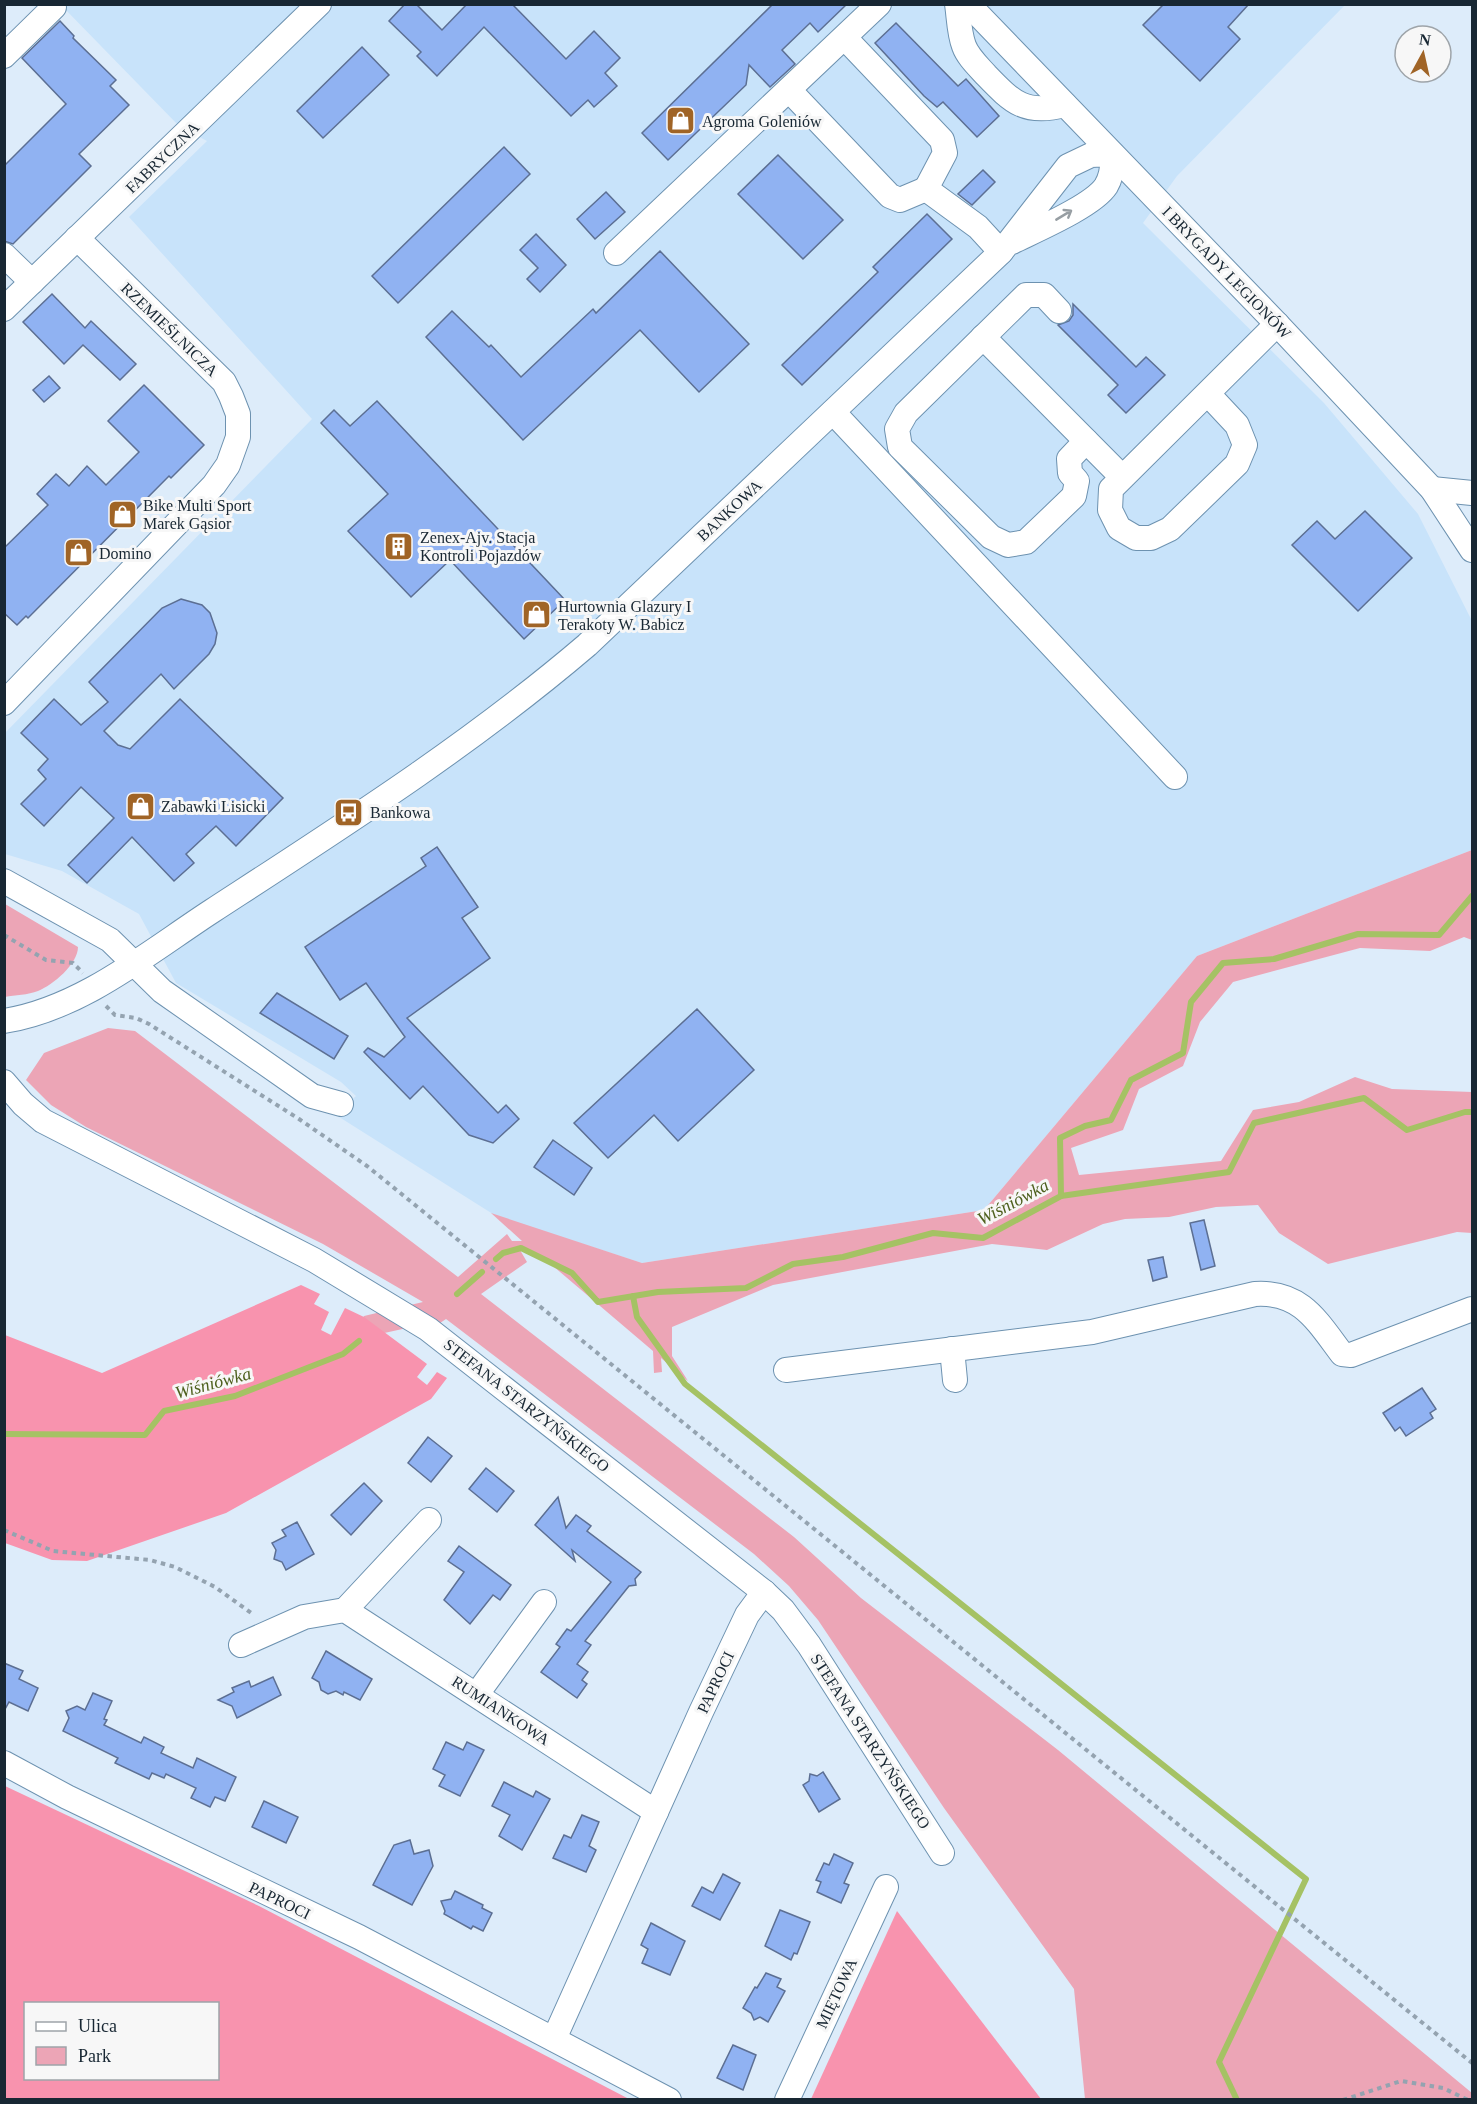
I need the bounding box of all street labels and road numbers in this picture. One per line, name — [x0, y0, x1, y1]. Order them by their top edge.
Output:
street label: FABRYCZNA — [122, 118, 203, 196]
street label: I BRYGADY LEGIONÓW — [1159, 202, 1296, 343]
street label: RZEMIEŚLNICZA — [118, 278, 222, 380]
street label: BANKOWA — [694, 476, 765, 544]
street label: STEFANA STARZYŃSKIEGO — [441, 1335, 613, 1475]
street label: PAPROCI — [694, 1649, 737, 1716]
street label: STEFANA STARZYŃSKIEGO — [808, 1650, 934, 1832]
street label: RUMIANKOWA — [449, 1673, 553, 1749]
street label: PAPROCI — [246, 1878, 313, 1923]
street label: MIĘTOWA — [813, 1955, 861, 2031]

